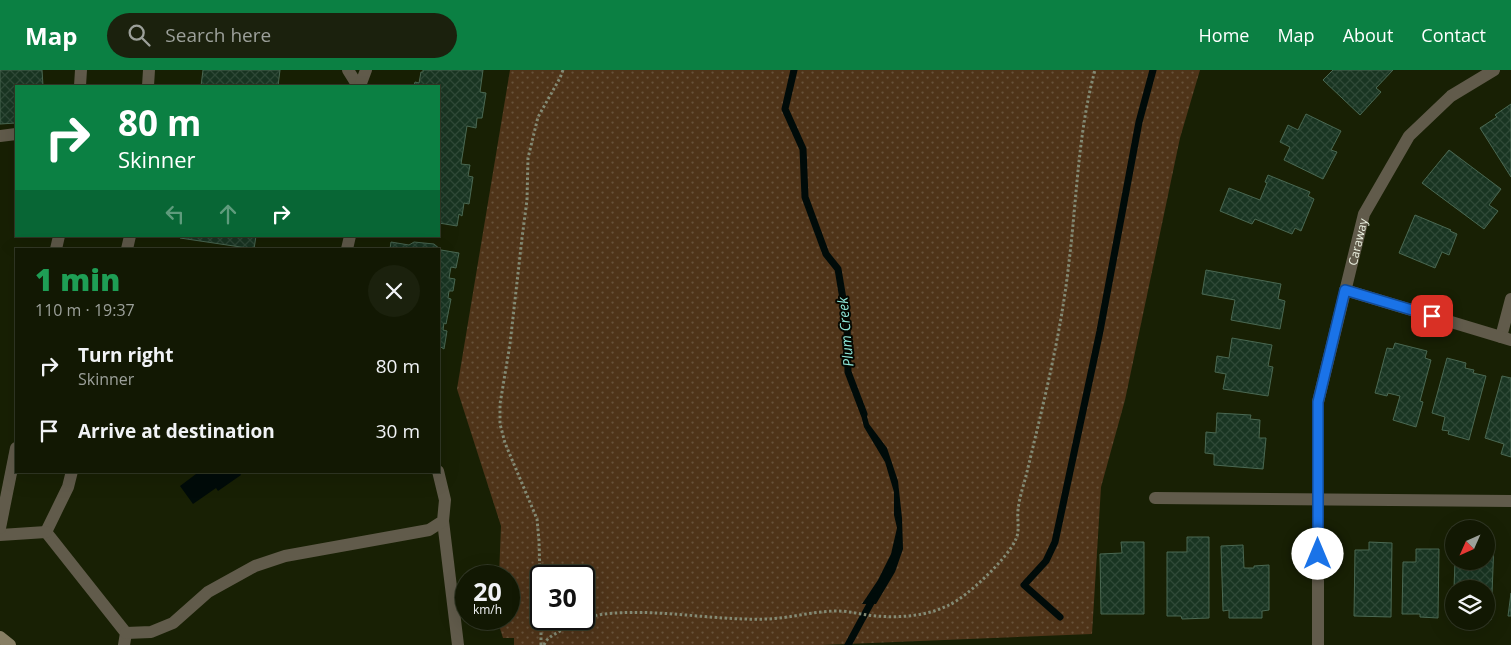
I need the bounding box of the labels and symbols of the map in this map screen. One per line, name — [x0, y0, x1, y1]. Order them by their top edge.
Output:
street label: Caraway — [1343, 216, 1371, 267]
water label: Plum Creek — [832, 295, 858, 368]
pin — [1411, 295, 1453, 337]
north arrow — [1445, 520, 1495, 570]
position arrow — [1291, 527, 1343, 579]
speed limit sign: 30 — [530, 565, 595, 630]

